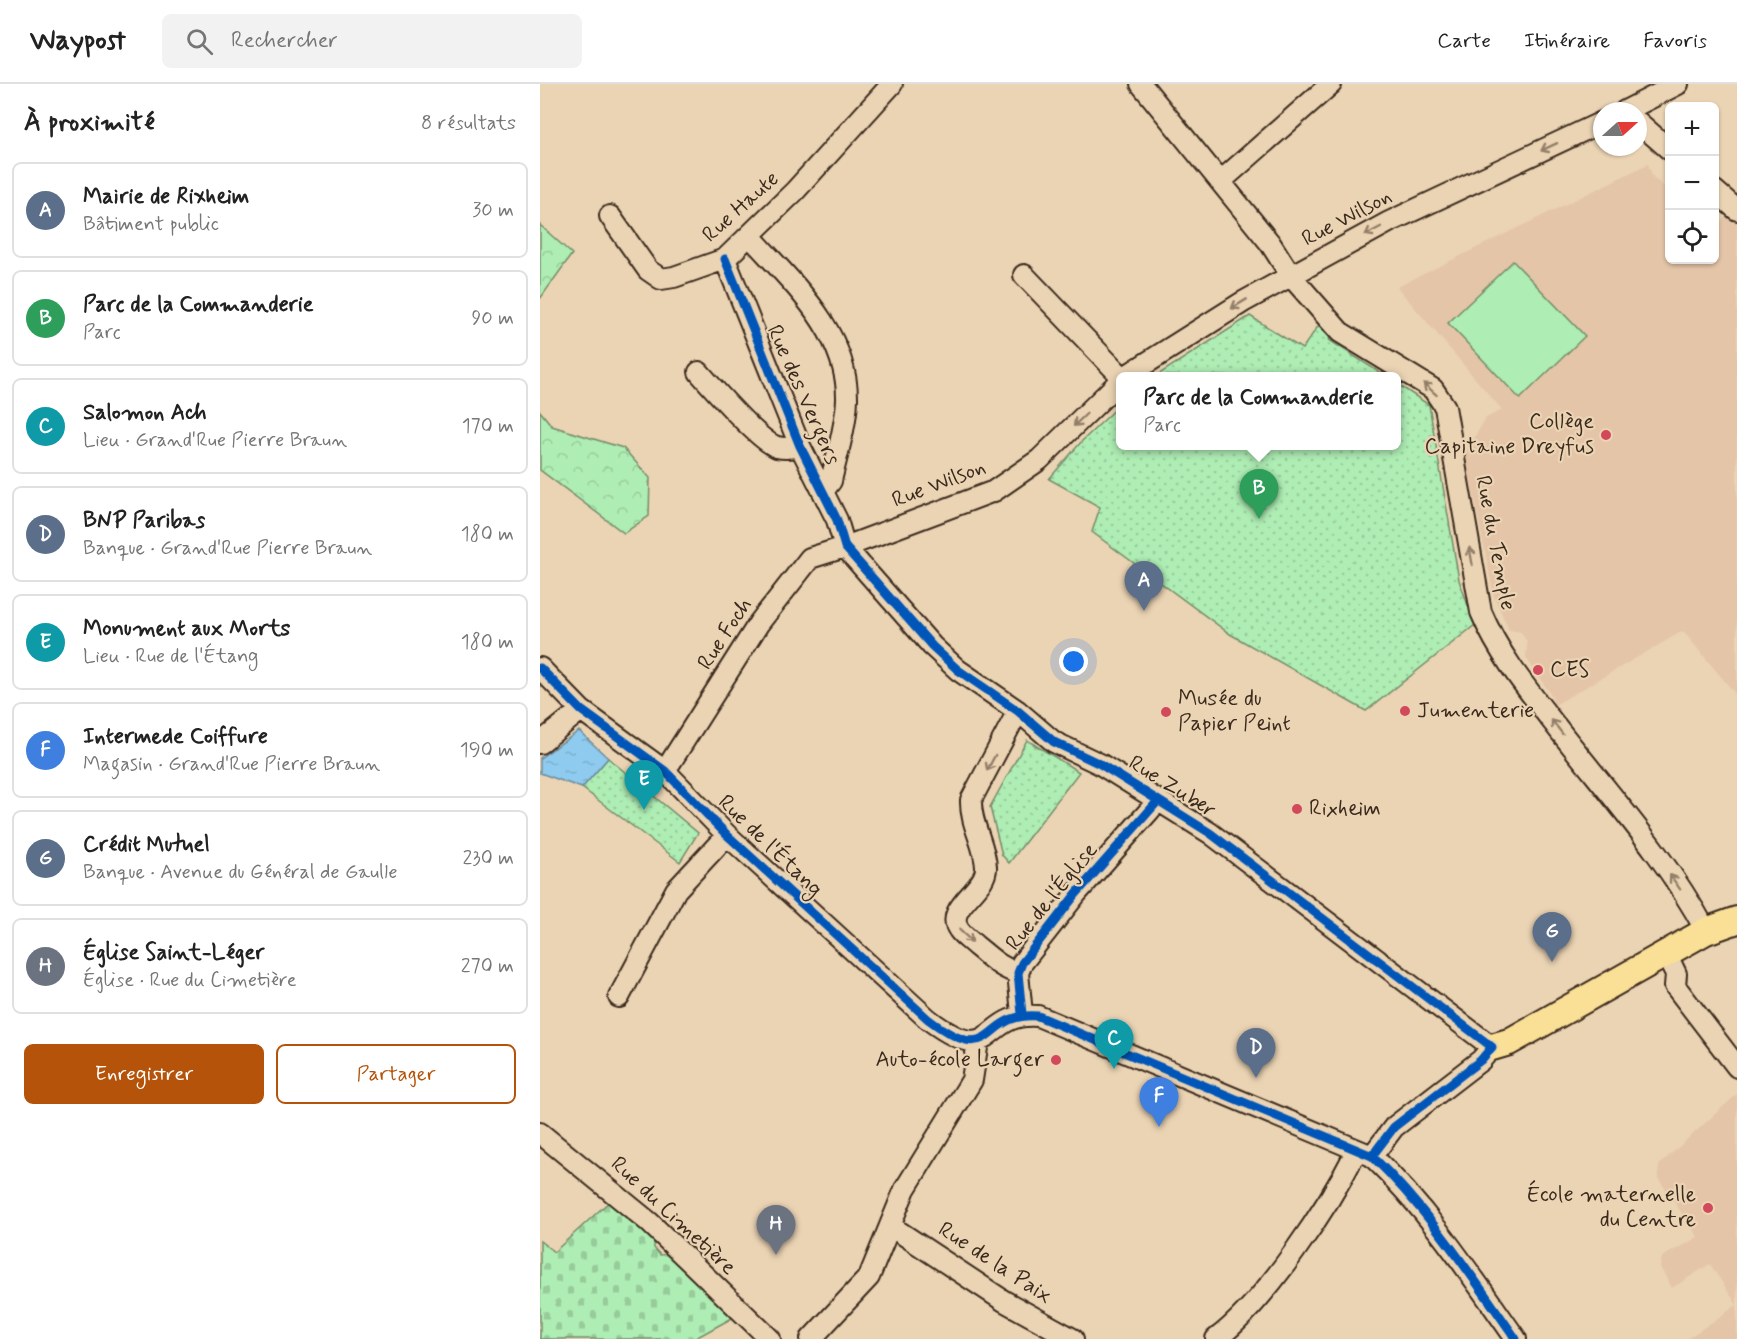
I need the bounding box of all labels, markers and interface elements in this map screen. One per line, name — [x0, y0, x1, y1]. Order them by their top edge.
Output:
search box — [162, 14, 582, 68]
text: Waypost — [30, 23, 126, 60]
icon: search — [183, 25, 216, 58]
text: Rechercher — [231, 27, 338, 55]
text: Carte — [1437, 27, 1491, 55]
text: Itinéraire — [1524, 27, 1610, 55]
text: Favoris — [1643, 27, 1707, 55]
north arrow — [1593, 102, 1647, 156]
map controls — [1665, 102, 1719, 264]
button: + — [1665, 102, 1719, 156]
text: À proximité — [24, 106, 155, 140]
text: 8 résultats — [421, 110, 516, 137]
one-way arrow — [1541, 141, 1559, 153]
button: − — [1665, 156, 1719, 210]
street label: Rue Haute — [697, 165, 785, 249]
text: Mairie de Rixheim — [83, 183, 249, 211]
street label: Rue Wilson — [1297, 183, 1397, 253]
text: A — [39, 197, 52, 224]
text: 30 m — [472, 197, 514, 224]
button: locate — [1665, 210, 1719, 264]
text: Bâtiment public — [83, 211, 219, 238]
one-way arrow — [1365, 226, 1383, 237]
text: Parc de la Commanderie — [83, 291, 314, 319]
one-way arrow — [1231, 299, 1248, 311]
text: B — [39, 305, 52, 332]
text: 90 m — [471, 305, 514, 332]
text: Parc — [83, 319, 121, 346]
street label: Rue des Vergers — [757, 321, 847, 471]
popup — [1116, 372, 1401, 450]
one-way arrow — [1423, 383, 1439, 397]
text: Parc de la Commanderie — [1143, 384, 1374, 412]
text: Salomon Ach — [83, 399, 207, 427]
place label: Collège Capitaine Dreyfus — [1425, 408, 1594, 461]
text: Parc — [1143, 412, 1181, 439]
text: C — [38, 413, 53, 440]
text: 170 m — [462, 413, 514, 440]
one-way arrow — [1073, 413, 1088, 427]
text: Lieu · Grand'Rue Pierre Braun — [83, 427, 347, 454]
marker: Collège Capitaine Dreyfus — [1599, 428, 1613, 442]
street label: Rue Wilson — [888, 453, 990, 515]
pin: B — [1240, 470, 1278, 519]
street label: Rue du Temple — [1468, 473, 1522, 613]
text: BNP Paribas — [83, 507, 205, 535]
text: D — [39, 521, 52, 548]
text: 180 m — [461, 521, 514, 548]
text: Banque · Grand'Rue Pierre Braun — [83, 535, 372, 562]
one-way arrow — [1466, 547, 1477, 566]
pin: A — [1124, 562, 1164, 611]
street label: Rue Foch — [691, 593, 759, 675]
text: Monument aux Morts — [83, 615, 290, 643]
text: E — [40, 629, 51, 656]
text: 180 m — [461, 629, 514, 656]
text: Lieu · Rue de l'Étang — [83, 643, 258, 670]
your location — [1059, 647, 1088, 676]
place label: CES — [1550, 656, 1590, 684]
marker: CES — [1531, 663, 1545, 677]
place label: Musée du Papier Peint — [1178, 685, 1291, 738]
place label: Jumenterie — [1417, 697, 1534, 725]
marker: Jumenterie — [1398, 704, 1412, 718]
marker: Musée du Papier Peint — [1159, 705, 1173, 719]
one-way arrow — [1550, 719, 1563, 735]
text: Intermede Coiffure — [83, 723, 268, 751]
text: F — [40, 737, 51, 764]
text: 190 m — [460, 737, 514, 764]
street label: Rue Zuber — [1123, 749, 1221, 825]
text: Magasin · Grand'Rue Pierre Braun — [83, 751, 380, 778]
one-way arrow — [984, 753, 996, 771]
pin: E — [624, 760, 664, 810]
street label: Rue de l'Étang — [710, 788, 829, 905]
place label: Rixheim — [1309, 795, 1381, 823]
marker: Rixheim — [1290, 802, 1304, 816]
text: Crédit Mutuel — [83, 831, 210, 859]
street label: Rue de l'Église — [999, 836, 1105, 957]
text: G — [39, 845, 52, 872]
text: 230 m — [462, 845, 514, 872]
text: Banque · Avenue du Général de Gaulle — [83, 859, 398, 886]
one-way arrow — [1669, 874, 1681, 890]
pin: G — [1532, 912, 1572, 962]
one-way arrow — [958, 929, 973, 943]
text: Église Saint-Léger — [83, 939, 264, 967]
text: H — [39, 953, 52, 980]
text: 270 m — [461, 953, 514, 980]
text: Église · Rue du Cimetière — [83, 967, 297, 994]
pin: C — [1094, 1020, 1134, 1069]
pin: D — [1236, 1028, 1276, 1078]
button: Enregistrer — [24, 1044, 264, 1104]
button: Partager — [276, 1044, 516, 1104]
place label: Auto-école Larger — [875, 1046, 1045, 1077]
marker: Auto-école Larger — [1049, 1053, 1063, 1067]
pin: F — [1140, 1078, 1178, 1127]
street label: Rue du Cimetière — [604, 1151, 742, 1282]
place label: École maternelle du Centre — [1527, 1180, 1696, 1234]
marker: École maternelle du Centre — [1701, 1201, 1715, 1215]
pin: H — [756, 1206, 796, 1255]
street label: Rue de la Paix — [933, 1216, 1058, 1310]

